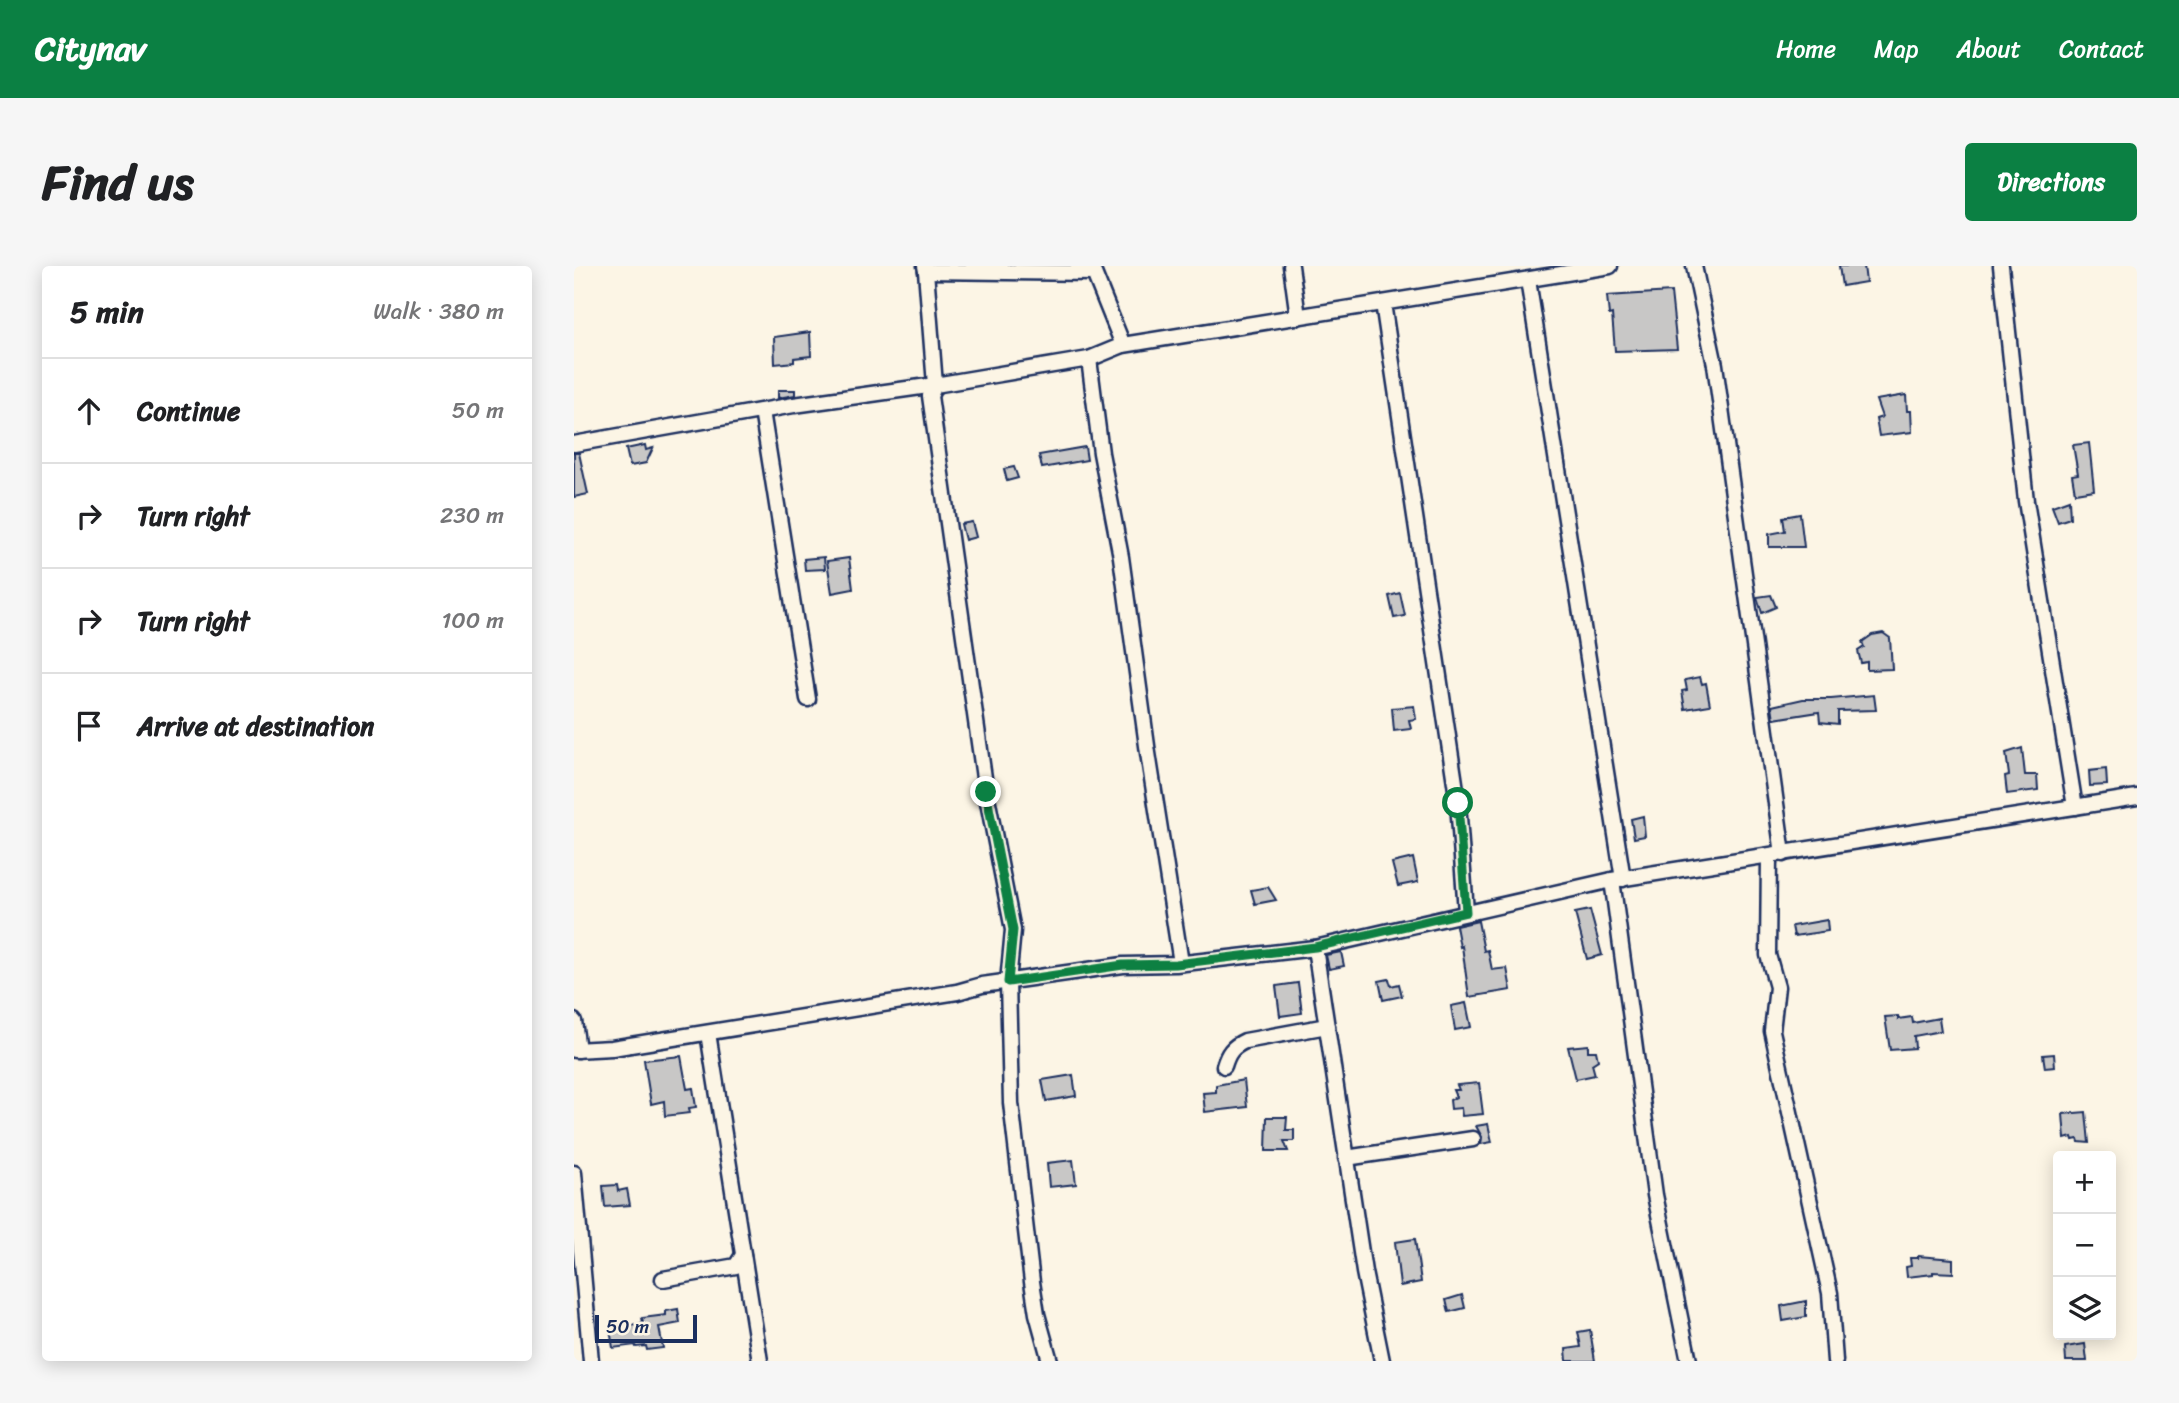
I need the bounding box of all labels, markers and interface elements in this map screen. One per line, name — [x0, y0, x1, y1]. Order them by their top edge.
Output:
text: Citynav — [35, 20, 146, 78]
text: Home — [1776, 28, 1836, 70]
text: Map — [1874, 28, 1918, 70]
text: About — [1956, 28, 2021, 70]
text: Contact — [2059, 28, 2144, 70]
text: Find us — [42, 139, 194, 226]
button: Directions — [1965, 143, 2137, 221]
text: 5 min — [70, 285, 144, 339]
text: Walk · 380 m — [373, 291, 504, 332]
text: Continue — [137, 388, 240, 434]
text: 50 m — [452, 390, 504, 431]
icon: ahead — [70, 392, 108, 430]
text: Turn right — [137, 493, 250, 539]
text: 230 m — [440, 495, 504, 536]
icon: right — [70, 497, 108, 535]
text: Turn right — [137, 598, 250, 644]
text: 100 m — [441, 600, 504, 641]
icon: right — [70, 602, 108, 640]
text: Arrive at destination — [137, 703, 374, 749]
icon: arrive — [70, 707, 108, 745]
route end — [970, 776, 1001, 807]
route start — [1442, 787, 1473, 818]
map controls — [2053, 1151, 2116, 1340]
button: + — [2053, 1151, 2116, 1214]
button: − — [2053, 1214, 2116, 1277]
button: layers — [2053, 1277, 2116, 1340]
text: 50 m — [606, 1310, 649, 1343]
scale bar — [595, 1312, 696, 1344]

